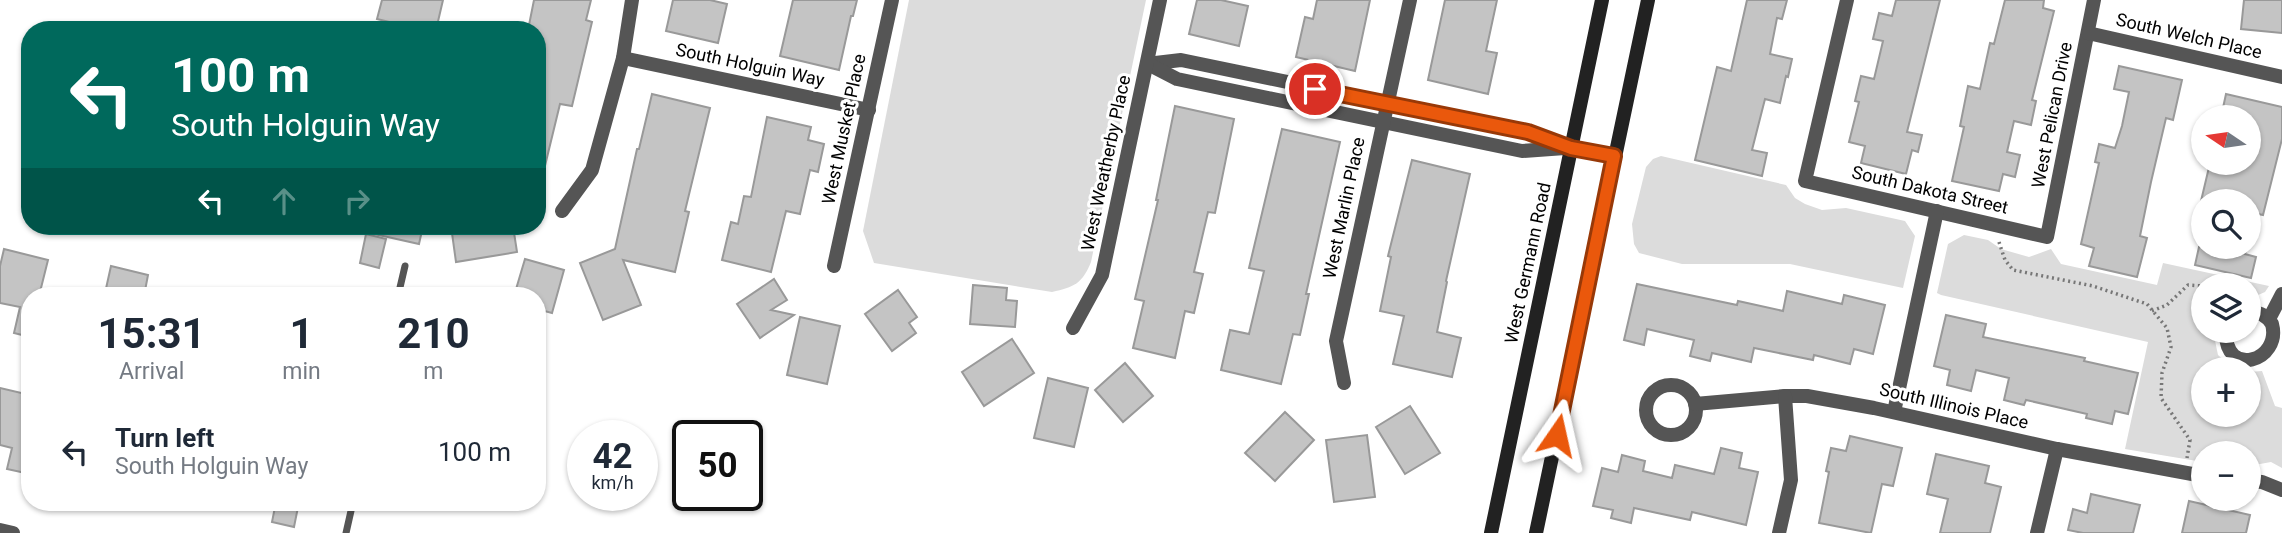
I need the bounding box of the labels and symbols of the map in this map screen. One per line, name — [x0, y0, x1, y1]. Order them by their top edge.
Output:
street label: South Welch Place — [2114, 9, 2264, 63]
street label: South Holguin Way — [674, 39, 827, 91]
street label: West Pelican Drive — [2027, 40, 2076, 190]
street label: West Musket Place — [817, 52, 870, 206]
pin — [1285, 59, 1345, 119]
street label: West Weatherby Place — [1077, 73, 1134, 253]
north arrow — [2191, 105, 2261, 175]
street label: West Marlin Place — [1318, 135, 1369, 281]
street label: South Dakota Street — [1850, 161, 2010, 218]
street label: West Germann Road — [1500, 180, 1555, 345]
street label: South Illinois Place — [1878, 378, 2031, 433]
position arrow — [1520, 398, 1594, 472]
speed limit sign: 50 — [672, 420, 763, 511]

